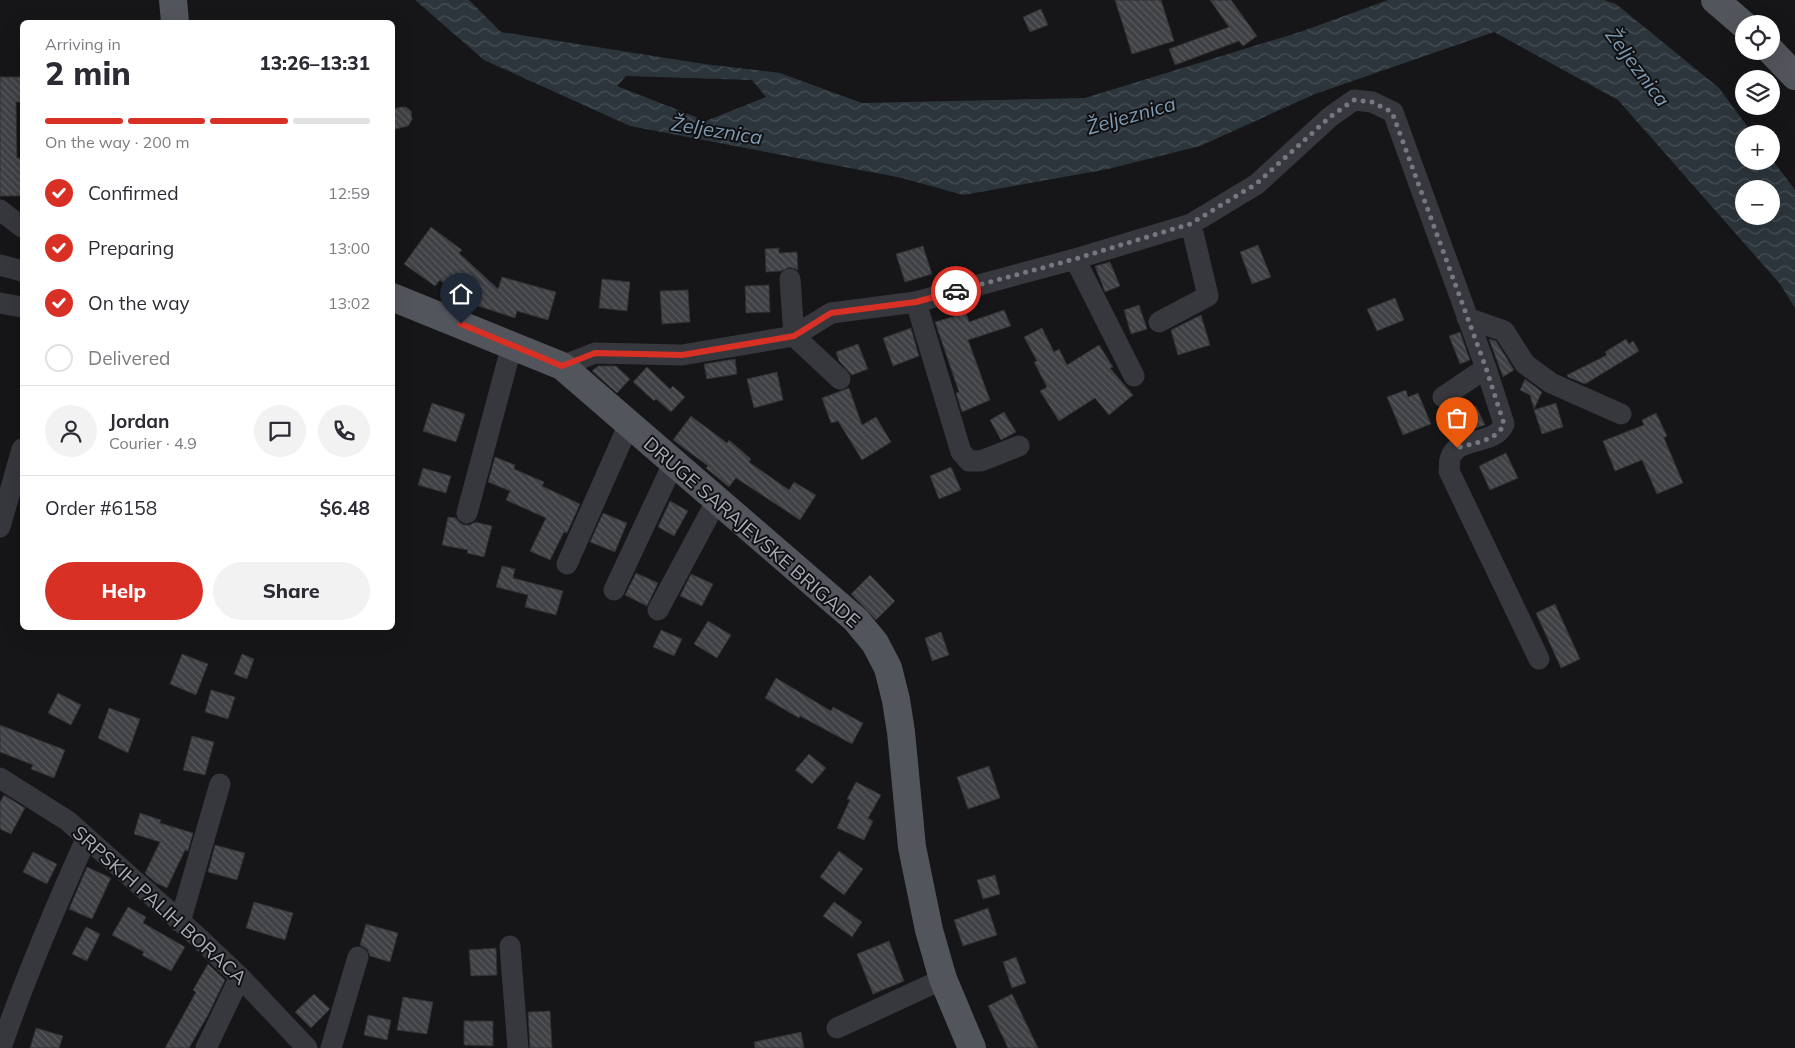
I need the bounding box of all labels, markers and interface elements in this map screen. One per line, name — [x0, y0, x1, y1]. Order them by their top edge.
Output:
map controls — [1735, 15, 1780, 225]
button: locate — [1735, 15, 1780, 60]
water label: Željeznica — [1600, 23, 1676, 111]
text: Arriving in — [45, 34, 121, 54]
text: 13:26–13:31 — [259, 51, 370, 75]
text: 2 min — [45, 53, 131, 93]
button: layers — [1735, 70, 1780, 115]
water label: Željeznica — [1084, 90, 1178, 140]
water label: Željeznica — [670, 110, 764, 150]
button: + — [1735, 125, 1780, 170]
text: On the way · 200 m — [45, 132, 190, 152]
icon: check — [45, 179, 73, 207]
button: − — [1735, 180, 1780, 225]
text: Confirmed — [88, 181, 179, 205]
text: 12:59 — [328, 183, 370, 203]
icon: check — [45, 234, 73, 262]
text: Preparing — [88, 236, 174, 260]
text: 13:00 — [328, 238, 370, 258]
courier — [931, 266, 981, 316]
pin — [440, 273, 482, 324]
icon: car — [942, 277, 970, 305]
icon: home — [447, 280, 475, 308]
icon: check — [45, 289, 73, 317]
text: On the way — [88, 291, 190, 315]
text: 13:02 — [328, 293, 370, 313]
text: Delivered — [88, 346, 170, 370]
pin — [1436, 397, 1478, 448]
icon: bag — [1443, 404, 1471, 432]
button: person — [45, 405, 97, 457]
button: chat — [254, 405, 306, 457]
button: phone — [318, 405, 370, 457]
text: Jordan — [109, 409, 169, 433]
street label: DRUGE SARAJEVSKE BRIGADE — [639, 431, 865, 633]
text: Courier · 4.9 — [109, 433, 197, 453]
text: Order #6158 — [45, 496, 157, 520]
text: $6.48 — [320, 496, 370, 520]
button: Help — [45, 562, 203, 620]
button: Share — [213, 562, 370, 620]
street label: SRPSKIH PALIH BORACA — [68, 820, 252, 990]

